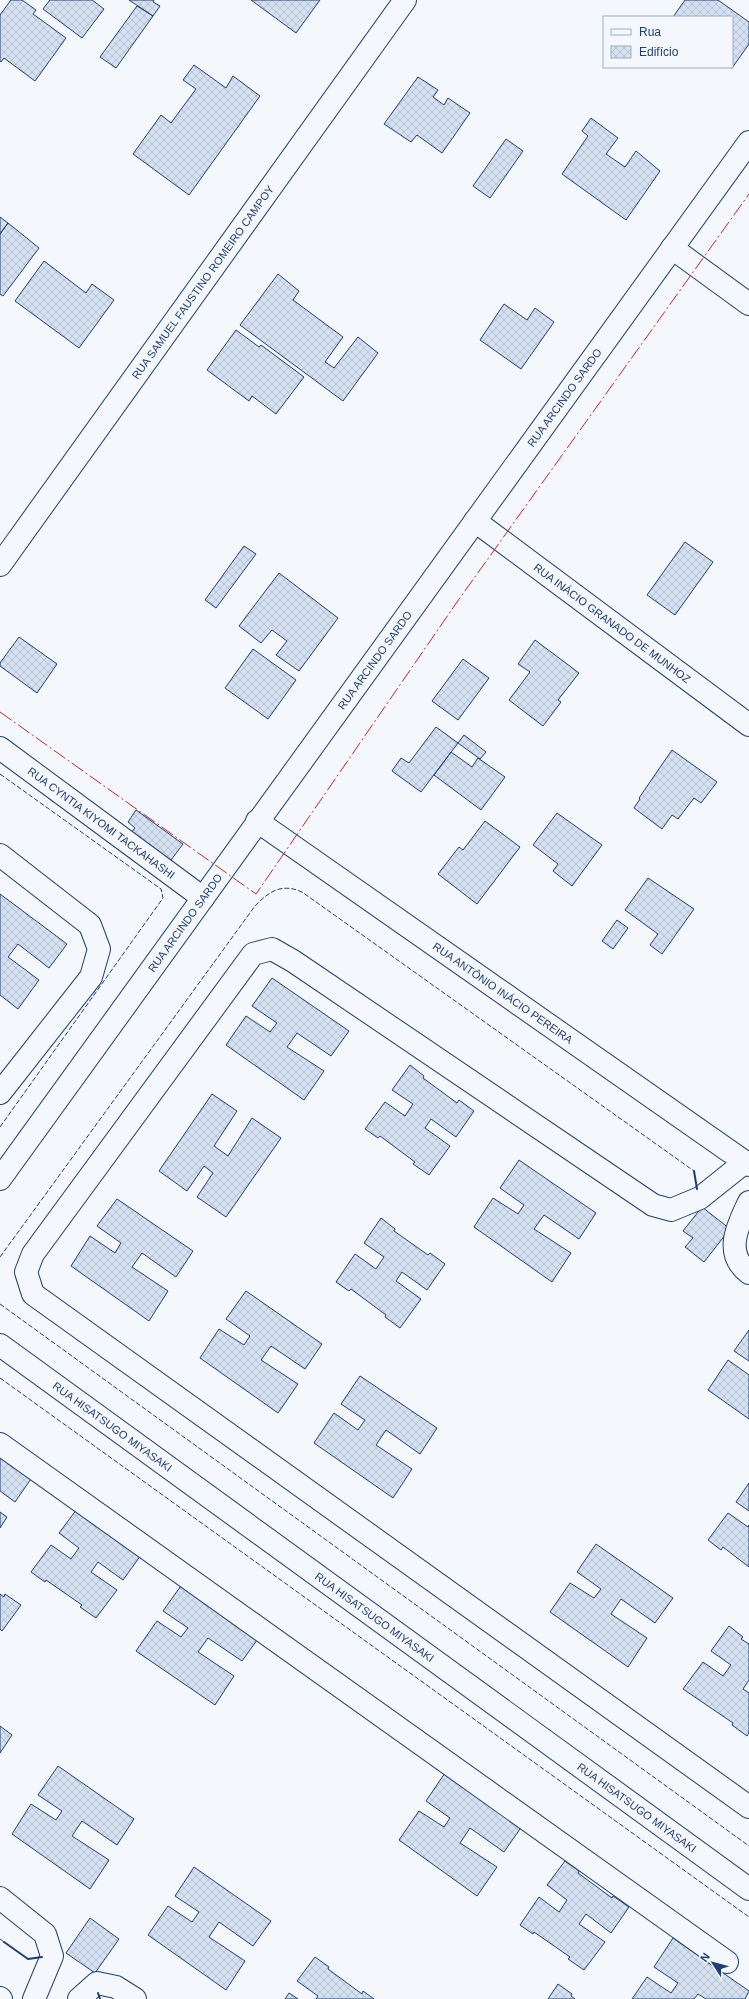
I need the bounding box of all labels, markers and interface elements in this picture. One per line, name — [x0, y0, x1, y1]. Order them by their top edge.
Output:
legend — [603, 16, 733, 68]
text: Rua — [639, 25, 661, 39]
text: Edifício — [639, 45, 679, 59]
street label: RUA SAMUEL FAUSTINO ROMEIRO CAMPOY — [129, 183, 277, 381]
street label: RUA ARCINDO SARDO — [525, 346, 604, 449]
street label: RUA INÁCIO GRANADO DE MUNHOZ — [532, 561, 693, 685]
street label: RUA ARCINDO SARDO — [335, 608, 414, 712]
street label: RUA CYNTIA KIYOMI TACKAHASHI — [26, 765, 177, 881]
street label: RUA ARCINDO SARDO — [146, 871, 225, 974]
street label: RUA ANTÔNIO INÁCIO PEREIRA — [431, 940, 576, 1046]
street label: RUA HISATSUGO MIYASAKI — [51, 1380, 174, 1474]
street label: RUA HISATSUGO MIYASAKI — [313, 1570, 436, 1664]
street label: RUA HISATSUGO MIYASAKI — [575, 1760, 699, 1855]
north arrow — [693, 1943, 733, 1983]
text: N — [698, 1950, 712, 1964]

